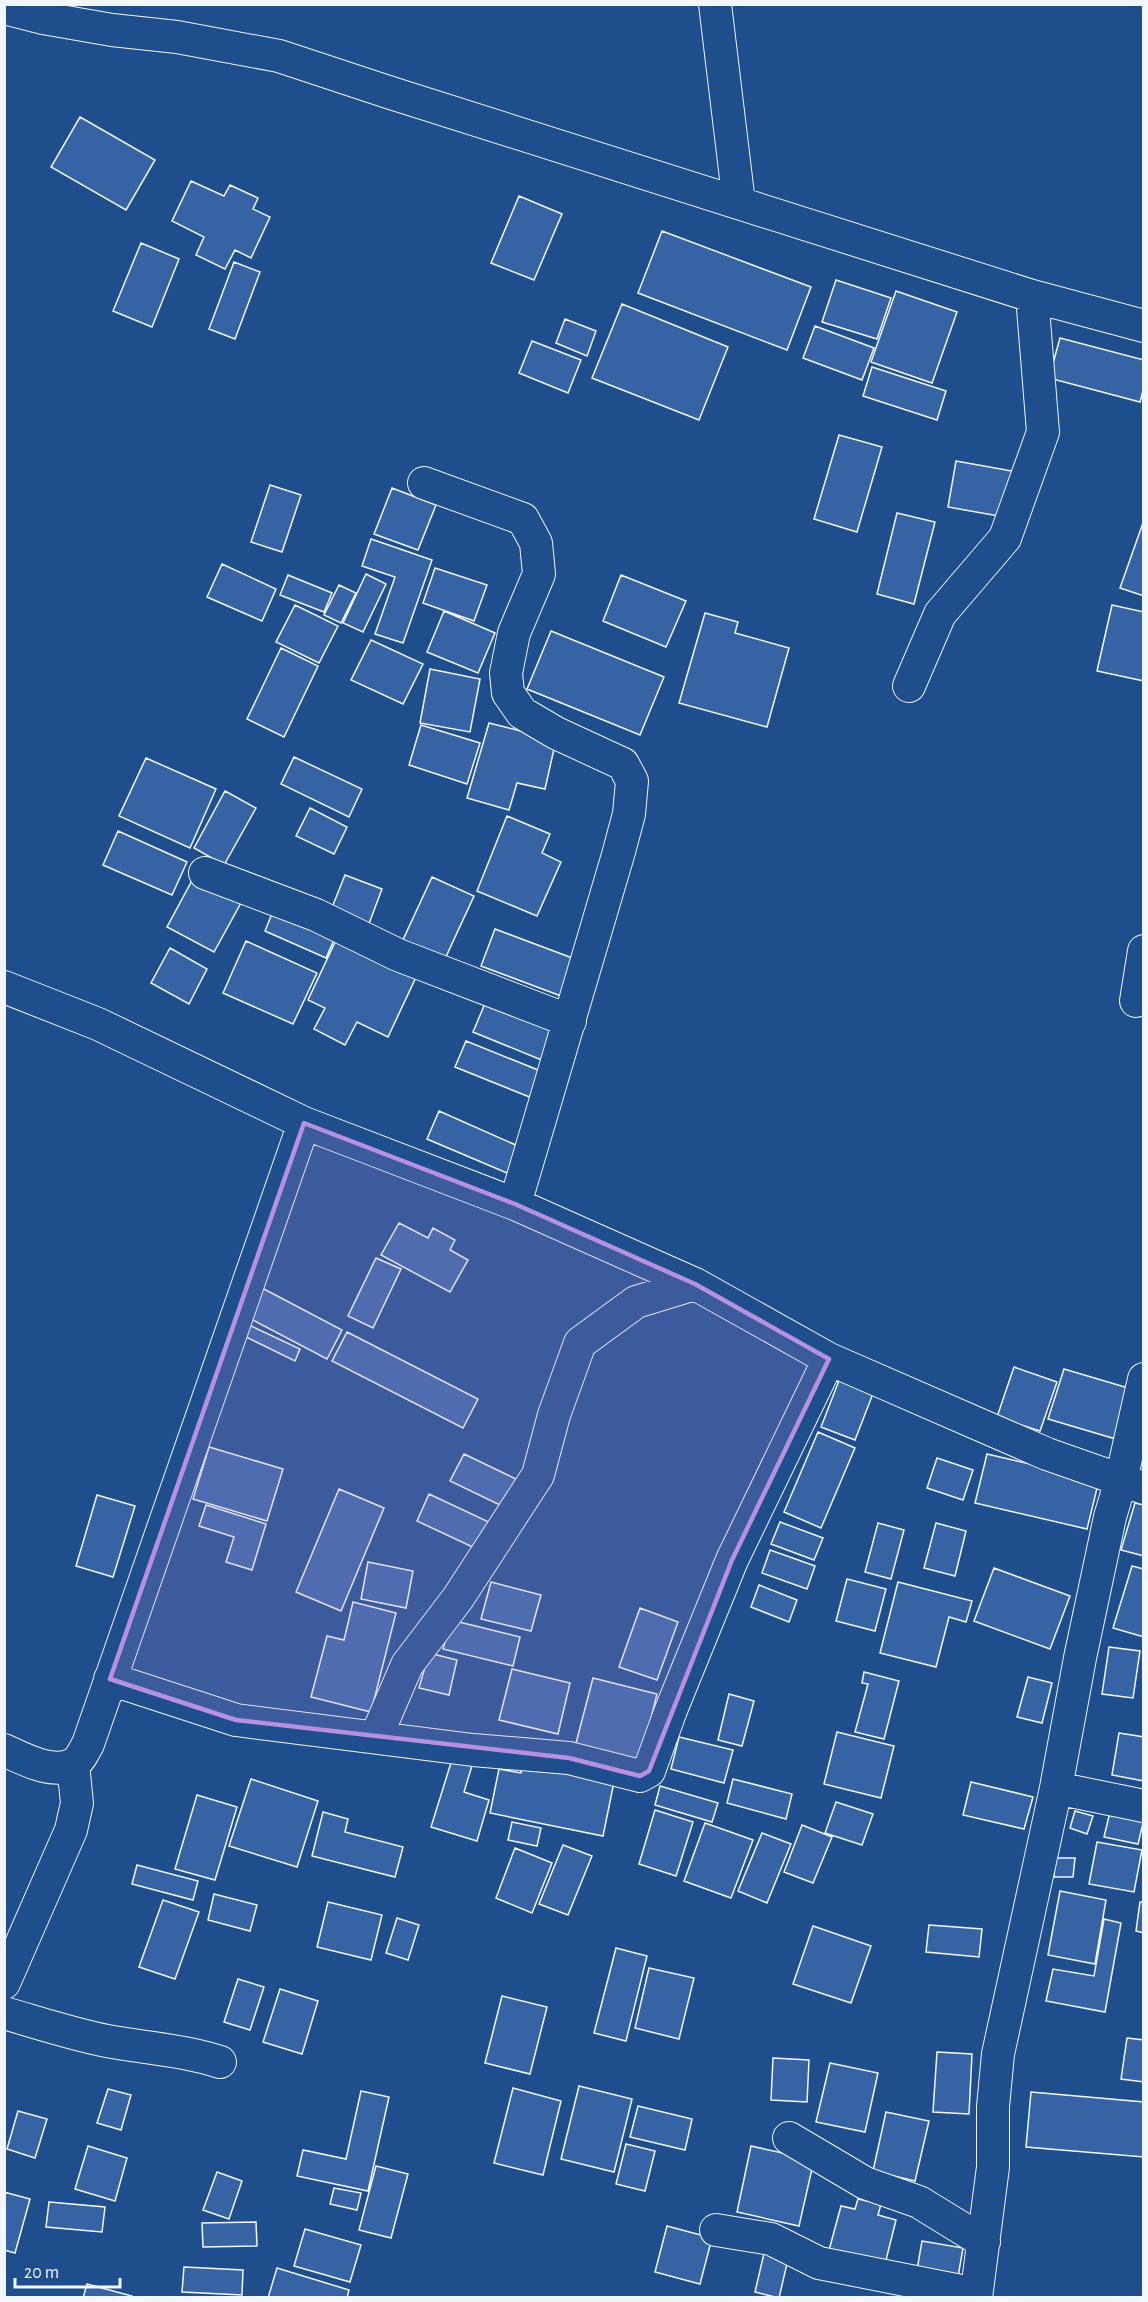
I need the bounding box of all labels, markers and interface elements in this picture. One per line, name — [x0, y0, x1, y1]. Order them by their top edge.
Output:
scale bar — [15, 2251, 120, 2289]
text: 20 m — [24, 2264, 59, 2282]

